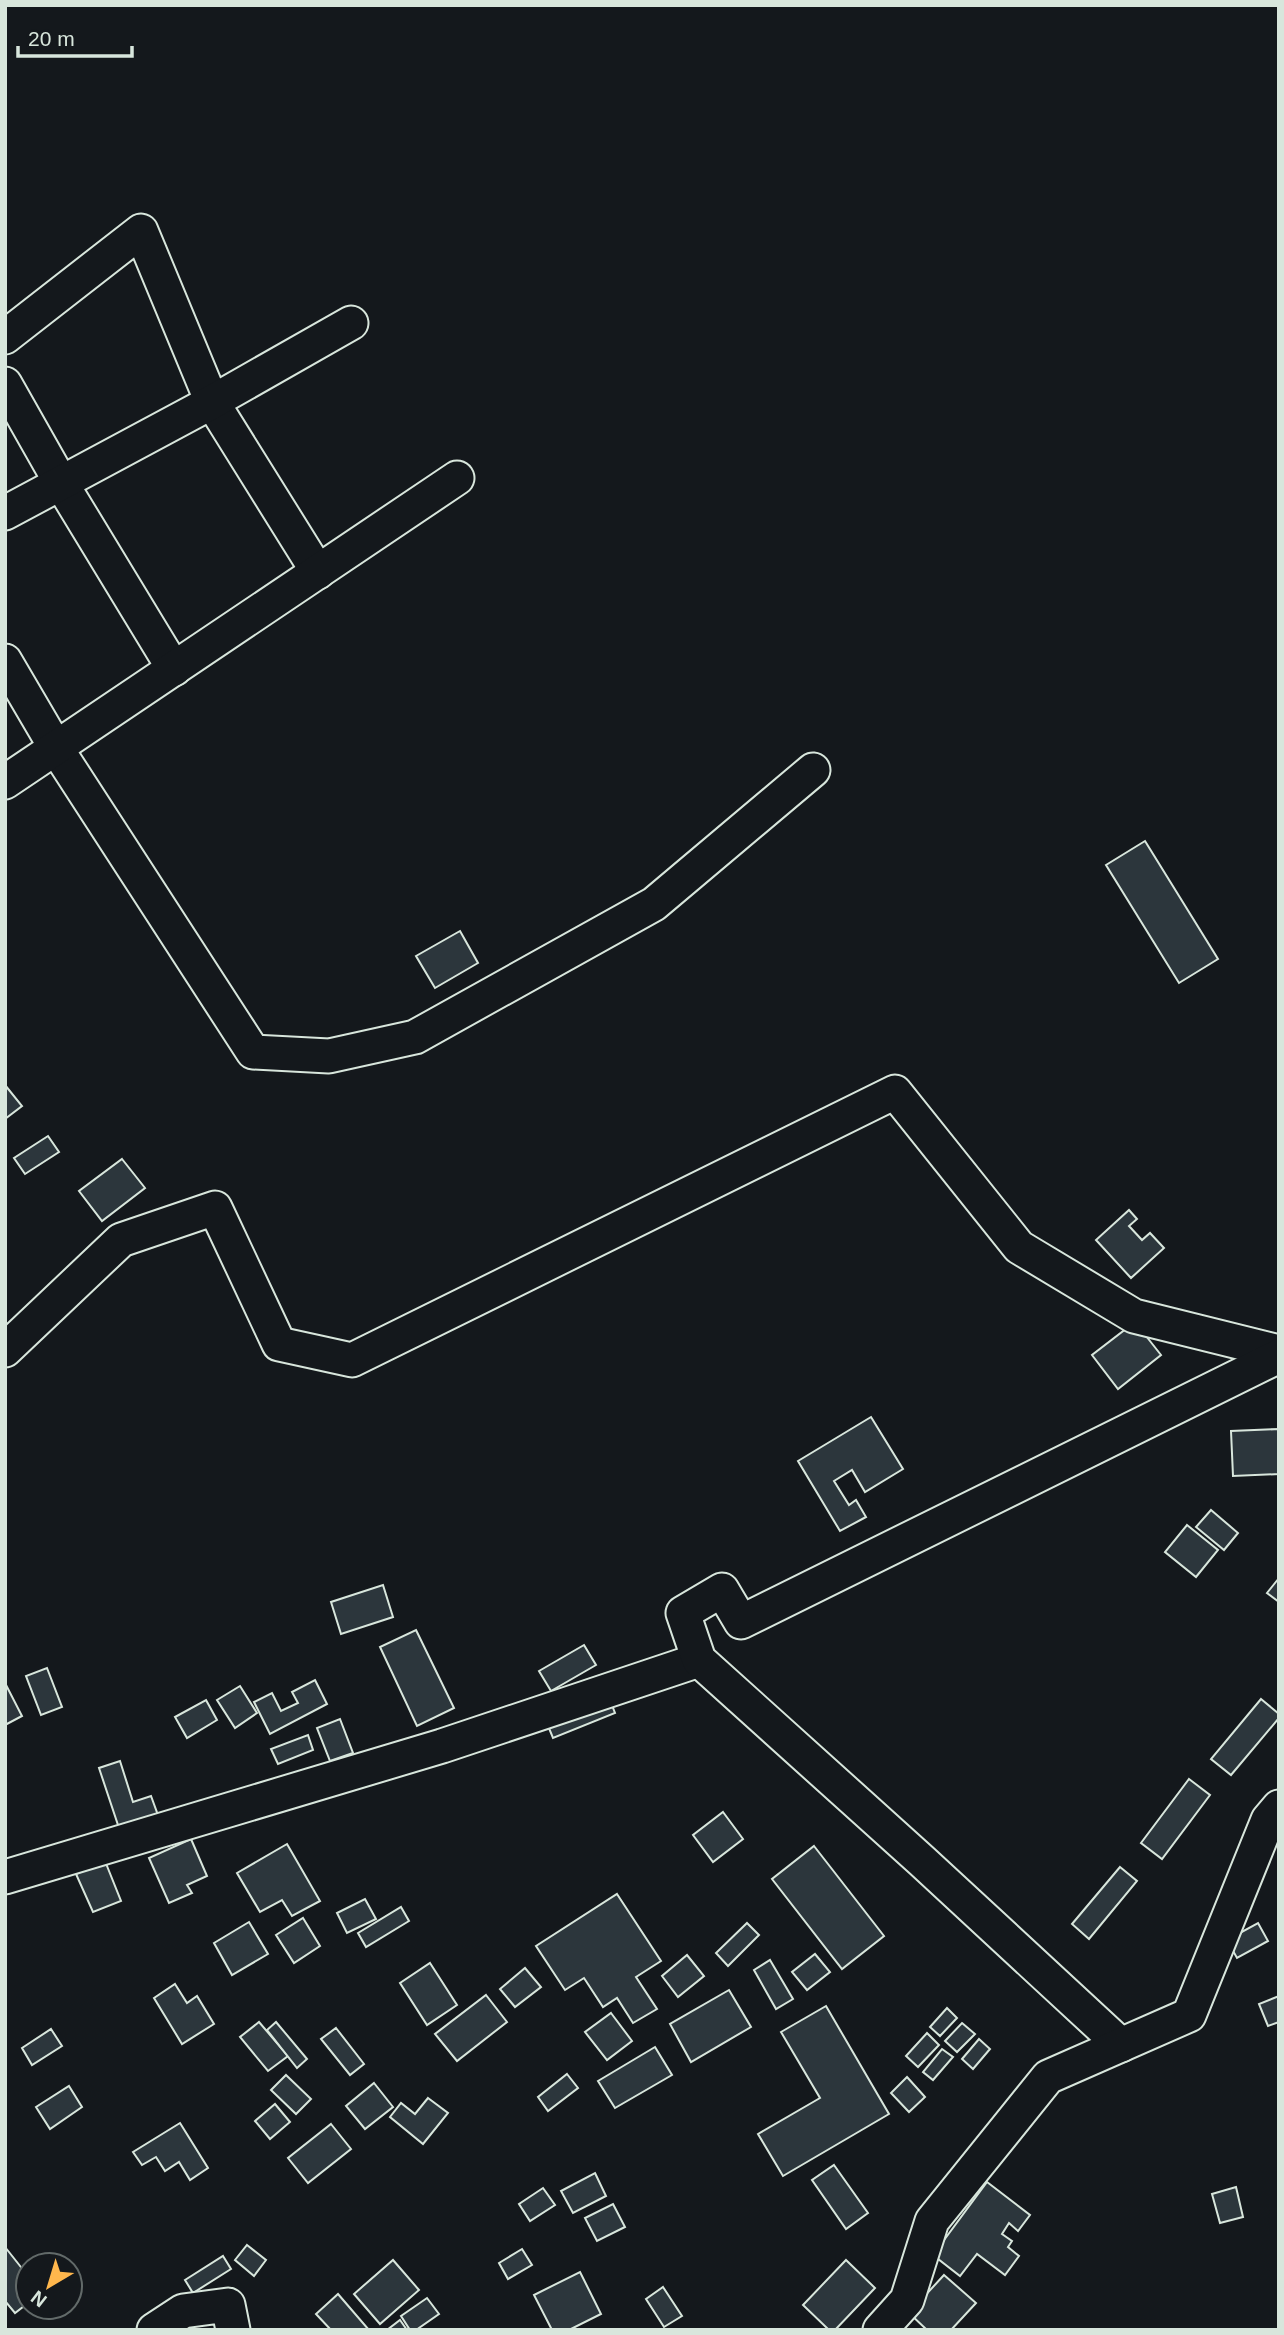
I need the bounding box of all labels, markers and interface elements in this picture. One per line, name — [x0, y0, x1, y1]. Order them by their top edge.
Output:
scale bar — [18, 14, 131, 58]
text: 20 m — [28, 27, 75, 50]
north arrow — [14, 2251, 84, 2321]
text: N — [27, 2287, 51, 2312]

